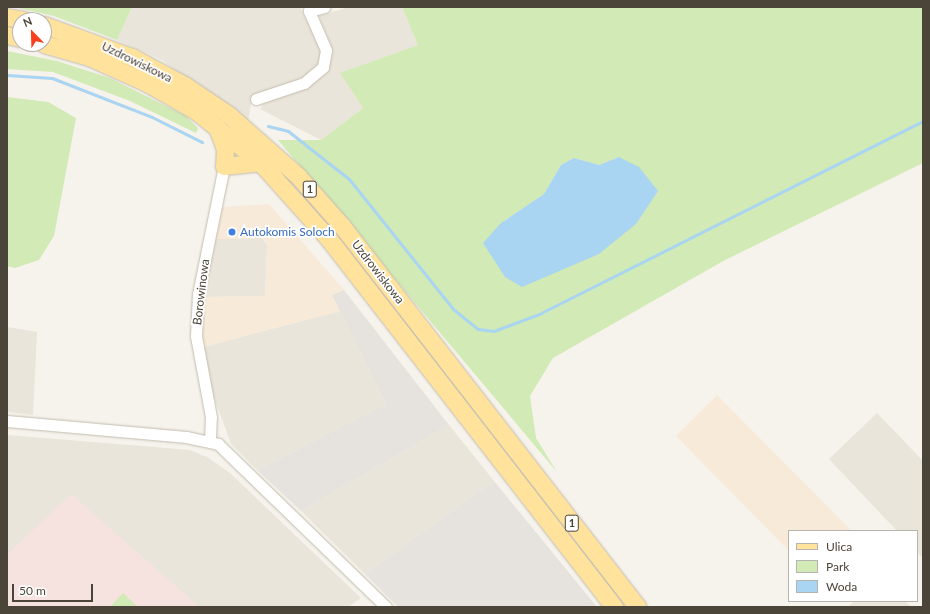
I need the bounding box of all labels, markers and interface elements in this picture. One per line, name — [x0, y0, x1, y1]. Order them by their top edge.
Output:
north arrow — [12, 12, 52, 52]
text: N — [21, 14, 34, 29]
street label: Uzdrowiskowa — [99, 39, 175, 85]
road number: 1 — [302, 180, 318, 198]
place label: Autokomis Soloch — [240, 225, 335, 239]
marker: Autokomis Soloch — [227, 227, 237, 237]
street label: Uzdrowiskowa — [349, 237, 407, 307]
street label: Borowinowa — [190, 258, 212, 326]
road number: 1 — [564, 514, 580, 532]
legend — [788, 530, 918, 602]
text: Ulica — [826, 539, 852, 554]
text: Park — [826, 559, 849, 574]
scale bar — [14, 576, 95, 602]
text: Woda — [826, 579, 857, 594]
text: 50 m — [19, 583, 46, 598]

